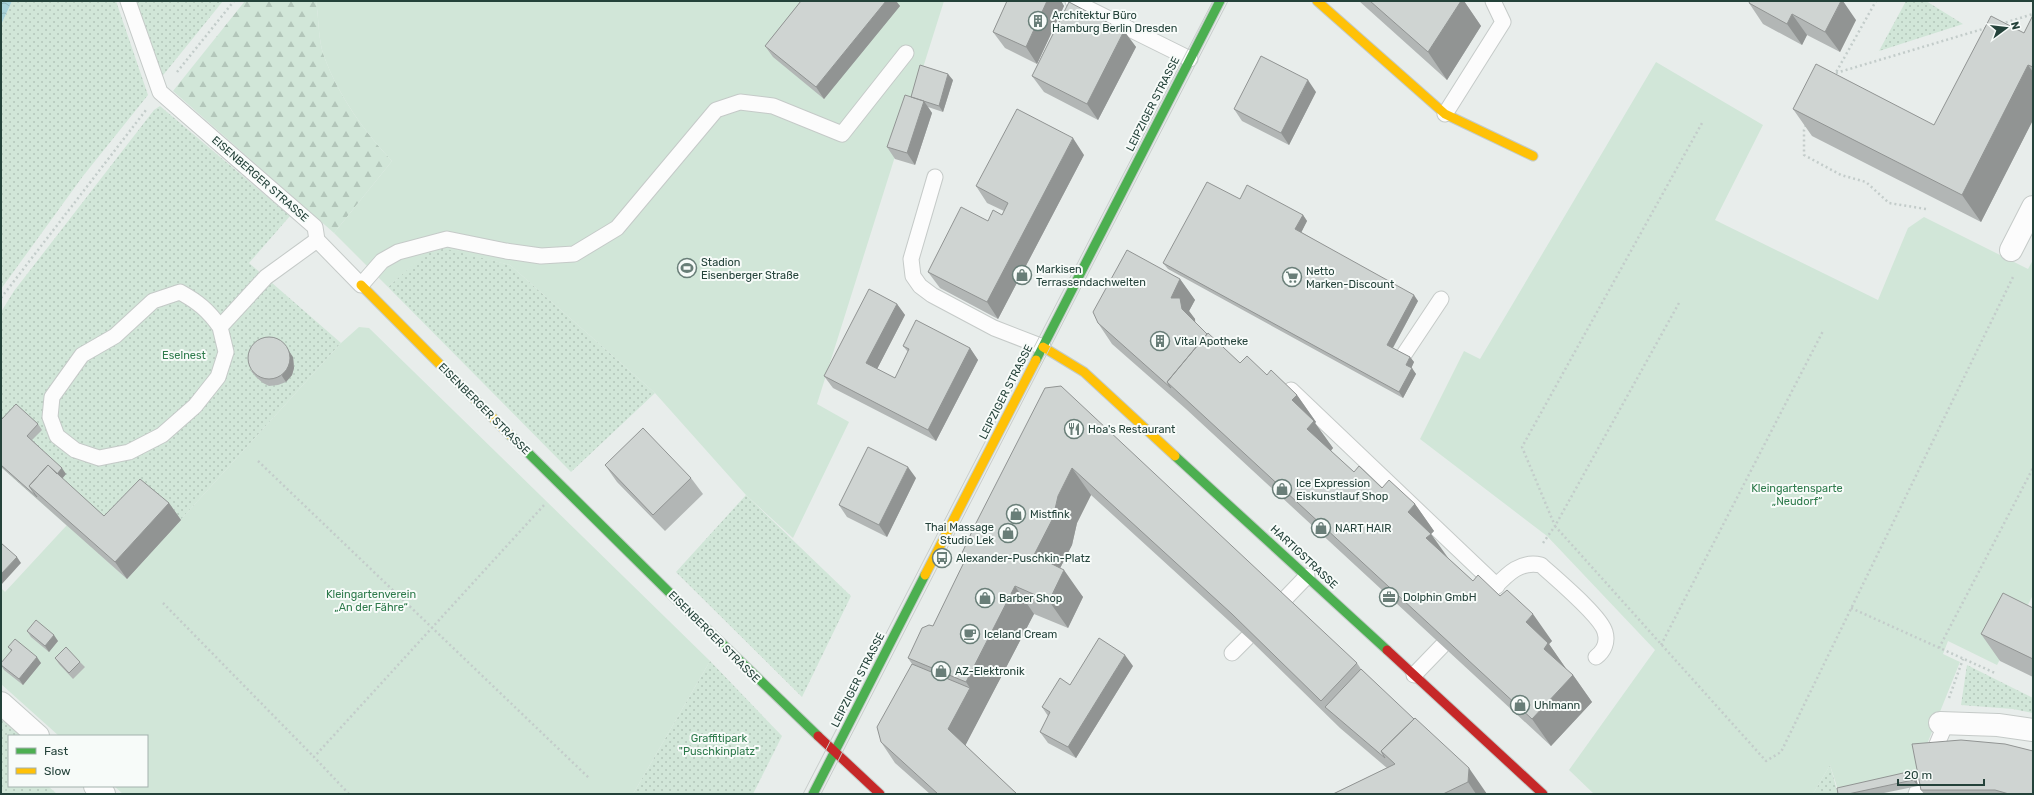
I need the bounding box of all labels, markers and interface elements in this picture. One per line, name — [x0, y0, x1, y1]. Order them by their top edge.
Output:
north arrow — [1986, 8, 2026, 48]
place label: Architektur Büro Hamburg Berlin Dresden — [1052, 9, 1177, 35]
building icon: Architektur Büro Hamburg Berlin Dresden — [1027, 10, 1049, 32]
text: N — [2008, 20, 2023, 31]
street label: LEIPZIGER STRASSE — [1123, 54, 1183, 153]
street label: EISENBERGER STRASSE — [209, 133, 311, 225]
place label: Stadion Eisenberger Straße — [701, 256, 799, 282]
sports icon: Stadion Eisenberger Straße — [676, 257, 698, 279]
place label: Markisen Terrassendachwelten — [1036, 263, 1146, 289]
shop icon: Markisen Terrassendachwelten — [1011, 264, 1033, 286]
place label: Netto Marken-Discount — [1306, 265, 1395, 291]
supermarket icon: Netto Marken-Discount — [1281, 266, 1303, 288]
building icon: Vital Apotheke — [1149, 330, 1171, 352]
place label: Vital Apotheke — [1174, 335, 1248, 348]
street label: LEIPZIGER STRASSE — [976, 342, 1036, 441]
park label: Eselnest — [162, 349, 207, 362]
street label: EISENBERGER STRASSE — [436, 361, 533, 458]
restaurant icon: Hoa's Restaurant — [1063, 418, 1085, 440]
place label: Hoa's Restaurant — [1088, 423, 1176, 436]
place label: Ice Expression Eiskunstlauf Shop — [1296, 477, 1388, 503]
shop icon: Ice Expression Eiskunstlauf Shop — [1271, 478, 1293, 500]
park label: Kleingartensparte „Neudorf“ — [1751, 482, 1843, 508]
shop icon: Mistfink — [1005, 503, 1027, 525]
place label: Mistfink — [1030, 508, 1070, 521]
shop icon: NART HAIR — [1310, 517, 1332, 539]
place label: Thai Massage Studio Lek — [925, 521, 994, 547]
shop icon: Thai Massage Studio Lek — [997, 522, 1019, 544]
place label: NART HAIR — [1335, 522, 1391, 535]
street label: HARTIGSTRASSE — [1268, 523, 1341, 592]
bus stop icon: Alexander-Puschkin-Platz — [931, 547, 953, 569]
place label: Alexander-Puschkin-Platz — [956, 552, 1091, 565]
office icon: Dolphin GmbH — [1378, 586, 1400, 608]
shop icon: Barber Shop — [974, 587, 996, 609]
park label: Kleingartenverein „An der Fähre“ — [326, 588, 416, 614]
street label: EISENBERGER STRASSE — [666, 589, 763, 686]
place label: Dolphin GmbH — [1403, 591, 1477, 604]
place label: Barber Shop — [999, 592, 1062, 605]
cafe icon: Iceland Cream — [959, 623, 981, 645]
place label: Iceland Cream — [984, 628, 1058, 641]
street label: LEIPZIGER STRASSE — [828, 630, 888, 729]
shop icon: AZ-Elektronik — [930, 660, 952, 682]
place label: AZ-Elektronik — [955, 665, 1025, 678]
shop icon: Uhlmann — [1509, 694, 1531, 716]
place label: Uhlmann — [1534, 699, 1580, 712]
park label: Graffitipark "Puschkinplatz" — [679, 732, 759, 758]
legend — [8, 735, 148, 787]
text: Fast — [44, 744, 68, 758]
scale bar — [1898, 761, 1984, 787]
text: Slow — [44, 764, 71, 778]
text: 20 m — [1904, 768, 1932, 782]

